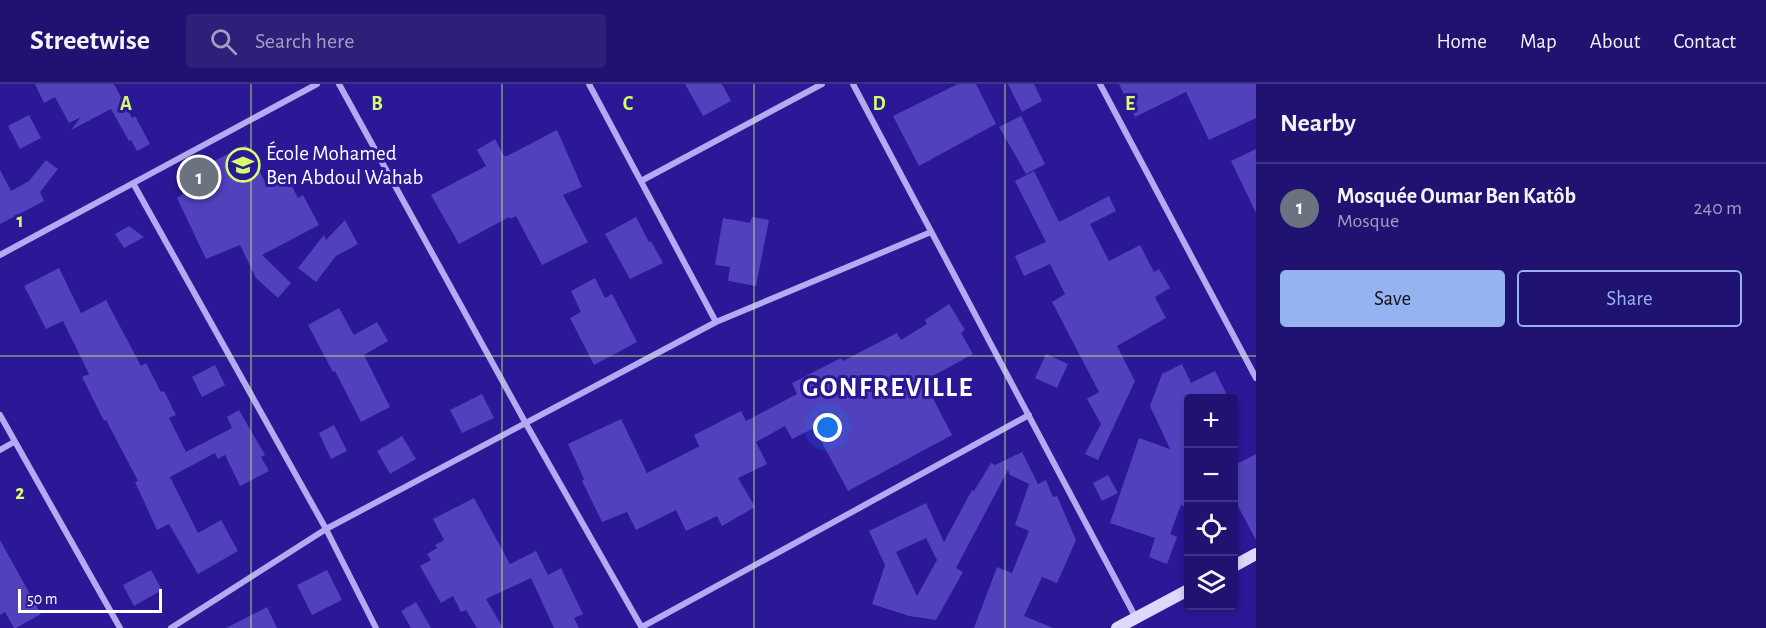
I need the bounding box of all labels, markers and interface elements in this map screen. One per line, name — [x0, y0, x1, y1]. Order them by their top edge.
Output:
search box — [186, 14, 606, 68]
icon: search — [207, 25, 240, 58]
text: Streetwise — [30, 27, 150, 55]
text: Search here — [255, 30, 354, 52]
text: Home — [1436, 31, 1487, 52]
text: Map — [1520, 31, 1557, 52]
text: About — [1590, 31, 1640, 52]
text: Contact — [1673, 31, 1736, 52]
text: A — [120, 94, 132, 114]
text: B — [371, 94, 383, 114]
text: C — [623, 94, 634, 114]
text: D — [872, 94, 886, 114]
text: E — [1125, 94, 1135, 114]
text: Nearby — [1280, 110, 1356, 136]
place label: École Mohamed Ben Abdoul Wahab — [266, 141, 423, 188]
school or university icon: École Mohamed Ben Abdoul Wahab — [225, 147, 261, 183]
pin: 1 — [180, 154, 218, 200]
text: Mosquée Oumar Ben Katôb — [1337, 185, 1576, 207]
text: 1 — [1296, 198, 1303, 218]
text: 240 m — [1693, 198, 1742, 218]
text: 1 — [16, 211, 24, 231]
text: Mosque — [1337, 211, 1399, 231]
button: Save — [1280, 270, 1505, 327]
button: Share — [1517, 270, 1742, 327]
district label: GONFREVILLE — [802, 374, 974, 401]
map controls — [1184, 394, 1238, 610]
button: + — [1184, 394, 1238, 448]
your location — [813, 413, 842, 442]
button: − — [1184, 448, 1238, 502]
text: 2 — [15, 483, 25, 503]
button: locate — [1184, 502, 1238, 556]
button: layers — [1184, 556, 1238, 610]
scale bar — [18, 586, 162, 614]
text: 50 m — [27, 591, 58, 607]

